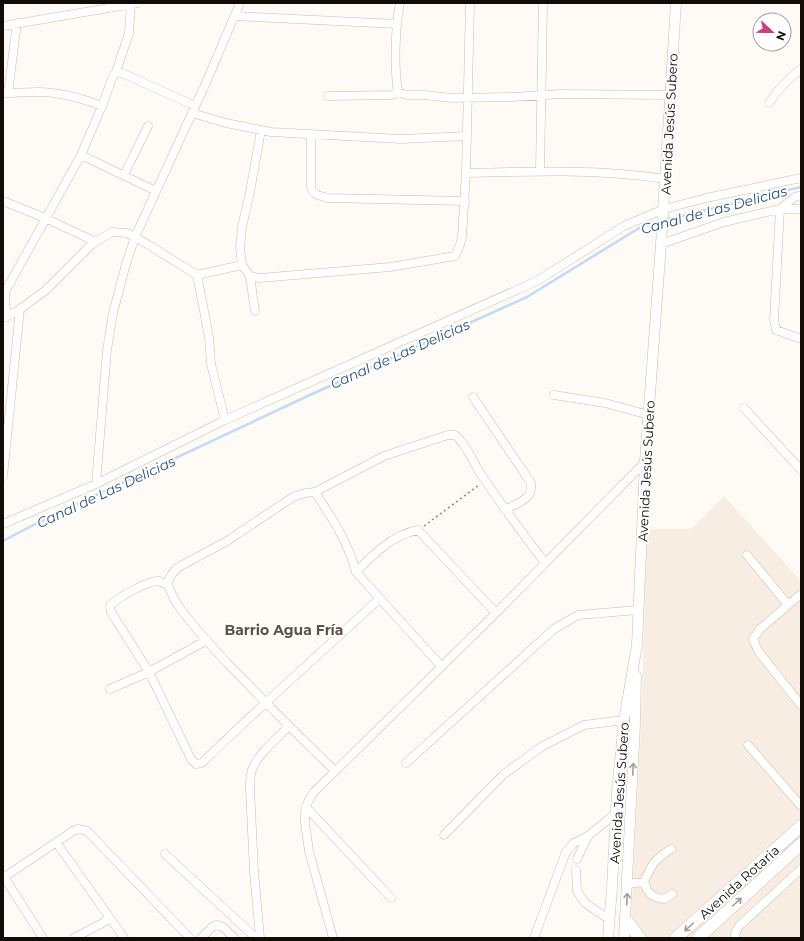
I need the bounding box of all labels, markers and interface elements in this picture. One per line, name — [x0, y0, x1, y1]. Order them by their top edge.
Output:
north arrow — [752, 12, 792, 52]
text: N — [773, 29, 789, 42]
street label: Avenida Jesús Subero — [657, 53, 681, 195]
water label: Canal de Las Delicias — [639, 182, 789, 238]
water label: Canal de Las Delicias — [327, 315, 473, 393]
street label: Avenida Jesús Subero — [634, 400, 658, 542]
water label: Canal de Las Delicias — [34, 452, 178, 532]
district label: Barrio Agua Fría — [225, 621, 343, 639]
street label: Avenida Jesús Subero — [606, 722, 632, 864]
one-way arrow — [629, 763, 637, 776]
street label: Avenida Rotaria — [696, 842, 782, 922]
one-way arrow — [623, 893, 630, 906]
one-way arrow — [732, 898, 742, 907]
one-way arrow — [683, 922, 694, 931]

